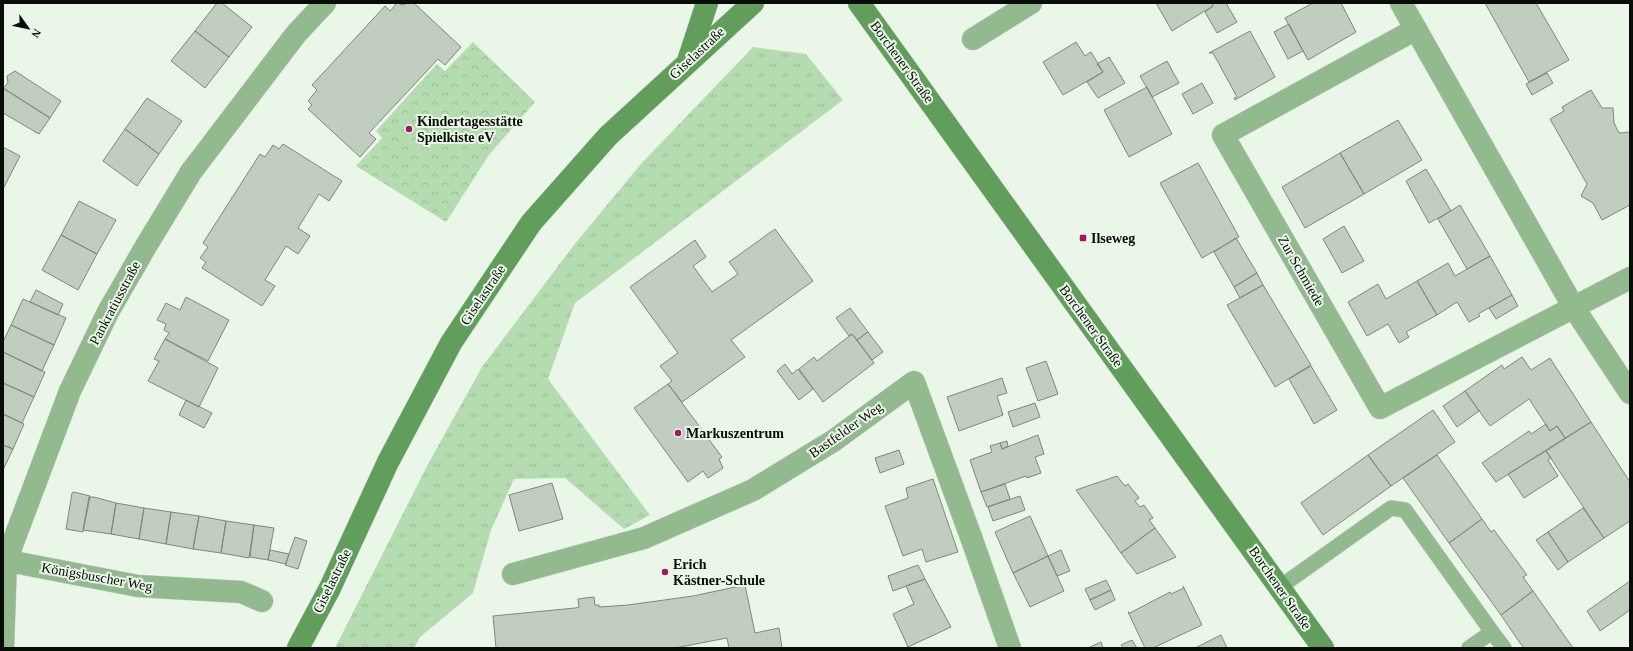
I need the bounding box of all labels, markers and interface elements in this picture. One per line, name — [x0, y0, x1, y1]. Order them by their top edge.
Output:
north arrow — [8, 8, 48, 48]
street label: Borchener Straße — [867, 18, 937, 106]
street label: Giselastraße — [667, 24, 727, 82]
text: N — [29, 27, 44, 40]
place label: Kindertagesstätte Spielkiste eV — [417, 114, 523, 145]
marker: Kindertagesstätte Spielkiste eV — [404, 124, 414, 134]
place label: Ilseweg — [1091, 231, 1135, 246]
marker: Ilseweg — [1078, 233, 1088, 243]
street label: Zur Schmiede — [1275, 233, 1327, 309]
street label: Pankratiusstraße — [87, 259, 143, 347]
street label: Giselastraße — [457, 262, 509, 328]
street label: Borchener Straße — [1056, 282, 1126, 370]
street label: Bastfelder Weg — [806, 399, 886, 461]
place label: Markuszentrum — [686, 426, 784, 441]
marker: Markuszentrum — [673, 428, 683, 438]
street label: Borchener Straße — [1246, 544, 1314, 632]
street label: Giselastraße — [310, 547, 354, 615]
place label: Erich Kästner-Schule — [673, 557, 765, 588]
street label: Königsbuscher Weg — [40, 560, 154, 594]
marker: Erich Kästner-Schule — [660, 567, 670, 577]

